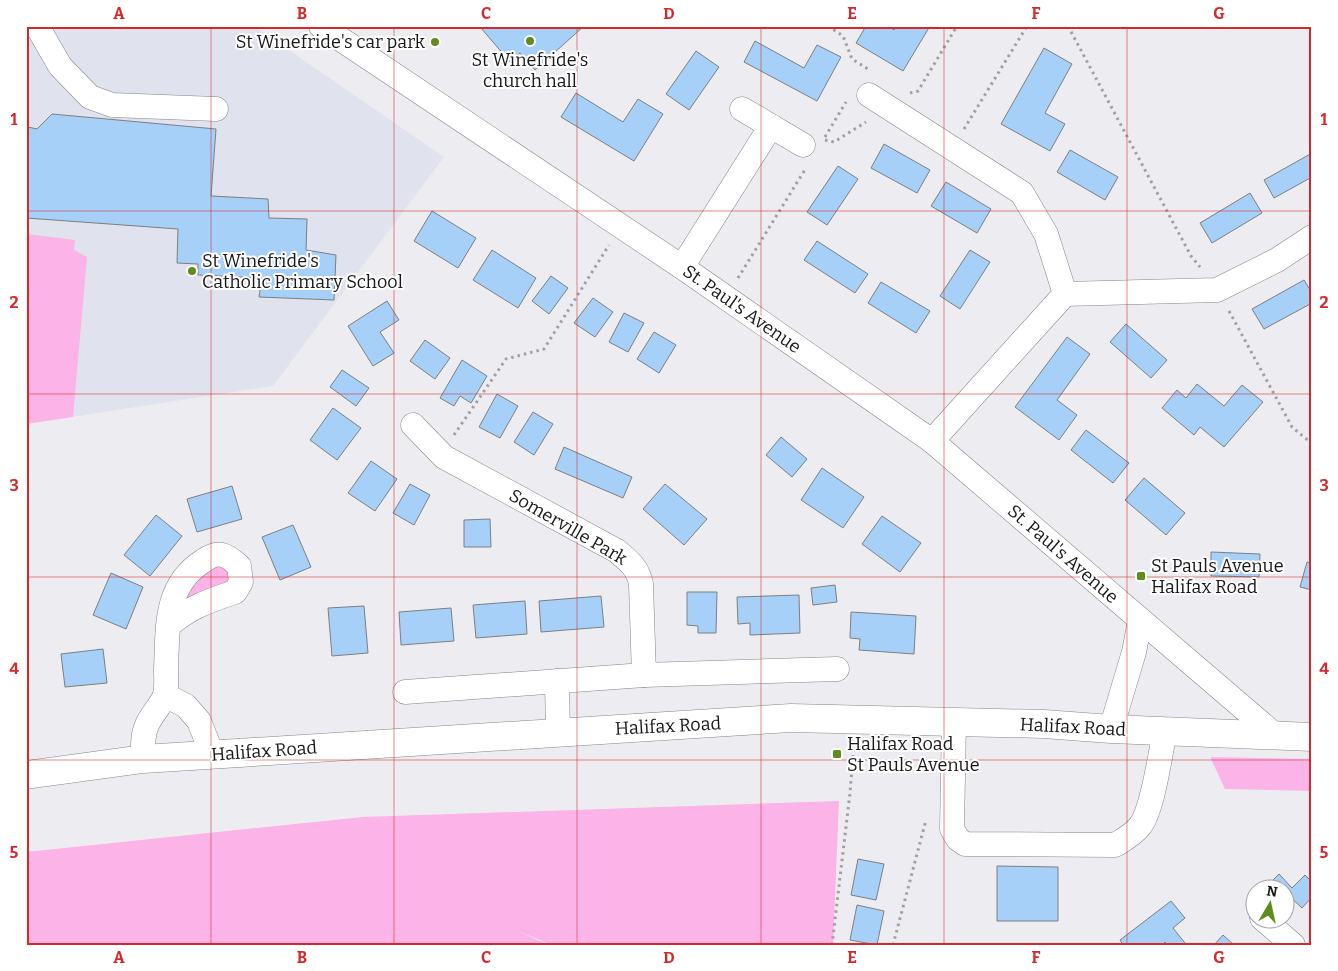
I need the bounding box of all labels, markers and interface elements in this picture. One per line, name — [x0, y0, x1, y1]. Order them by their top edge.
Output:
text: A — [113, 4, 125, 23]
text: B — [297, 4, 307, 23]
text: C — [481, 4, 491, 23]
text: D — [663, 4, 675, 23]
text: E — [847, 4, 857, 23]
text: F — [1032, 4, 1041, 23]
text: G — [1213, 4, 1225, 23]
place label: St Winefride's car park — [236, 31, 426, 53]
marker: St Winefride's church hall — [524, 35, 536, 47]
marker: St Winefride's car park — [429, 36, 441, 48]
place label: St Winefride's church hall — [472, 49, 588, 92]
text: 1 — [11, 110, 18, 129]
text: 1 — [1321, 110, 1328, 129]
place label: St Winefride's Catholic Primary School — [202, 250, 403, 293]
street label: St. Paul's Avenue — [679, 260, 805, 358]
marker: St Winefride's Catholic Primary School — [186, 265, 198, 277]
text: 2 — [9, 293, 19, 312]
text: 2 — [1319, 293, 1329, 312]
text: 3 — [9, 476, 19, 495]
text: 3 — [1319, 476, 1329, 495]
street label: Somerville Park — [505, 484, 632, 570]
street label: St. Paul's Avenue — [1003, 500, 1123, 608]
place label: St Pauls Avenue Halifax Road — [1151, 555, 1284, 598]
marker: St Pauls Avenue Halifax Road — [1135, 570, 1147, 582]
text: 4 — [9, 659, 19, 678]
text: 4 — [1319, 659, 1329, 678]
street label: Halifax Road — [614, 712, 722, 740]
street label: Halifax Road — [1019, 713, 1127, 741]
place label: Halifax Road St Pauls Avenue — [847, 733, 980, 776]
street label: Halifax Road — [210, 736, 318, 766]
marker: Halifax Road St Pauls Avenue — [831, 748, 843, 760]
text: 5 — [10, 843, 19, 862]
text: 5 — [1320, 843, 1329, 862]
north arrow — [1246, 878, 1296, 928]
text: N — [1265, 882, 1279, 901]
text: A — [113, 948, 125, 967]
text: B — [297, 948, 307, 967]
text: C — [481, 948, 491, 967]
text: D — [663, 948, 675, 967]
text: E — [847, 948, 857, 967]
text: F — [1032, 948, 1041, 967]
text: G — [1213, 948, 1225, 967]

